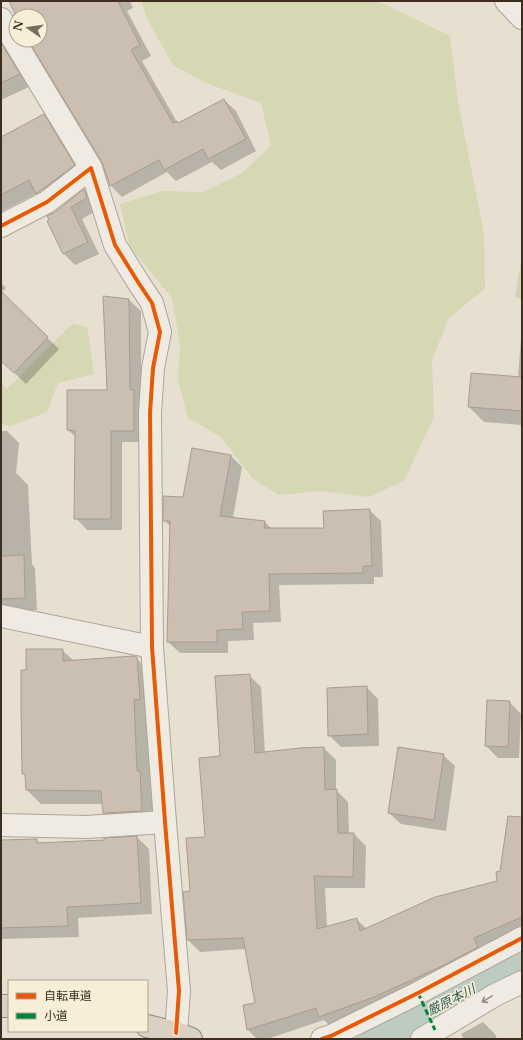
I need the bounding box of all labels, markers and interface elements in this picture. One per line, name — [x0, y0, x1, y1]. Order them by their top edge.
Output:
north arrow — [8, 8, 48, 48]
text: N — [10, 18, 26, 32]
legend — [8, 980, 148, 1032]
water label: 厳原本川 — [424, 980, 480, 1019]
text: 自転車道 — [44, 988, 92, 1003]
one-way arrow — [481, 996, 493, 1004]
text: 小道 — [44, 1008, 68, 1023]

